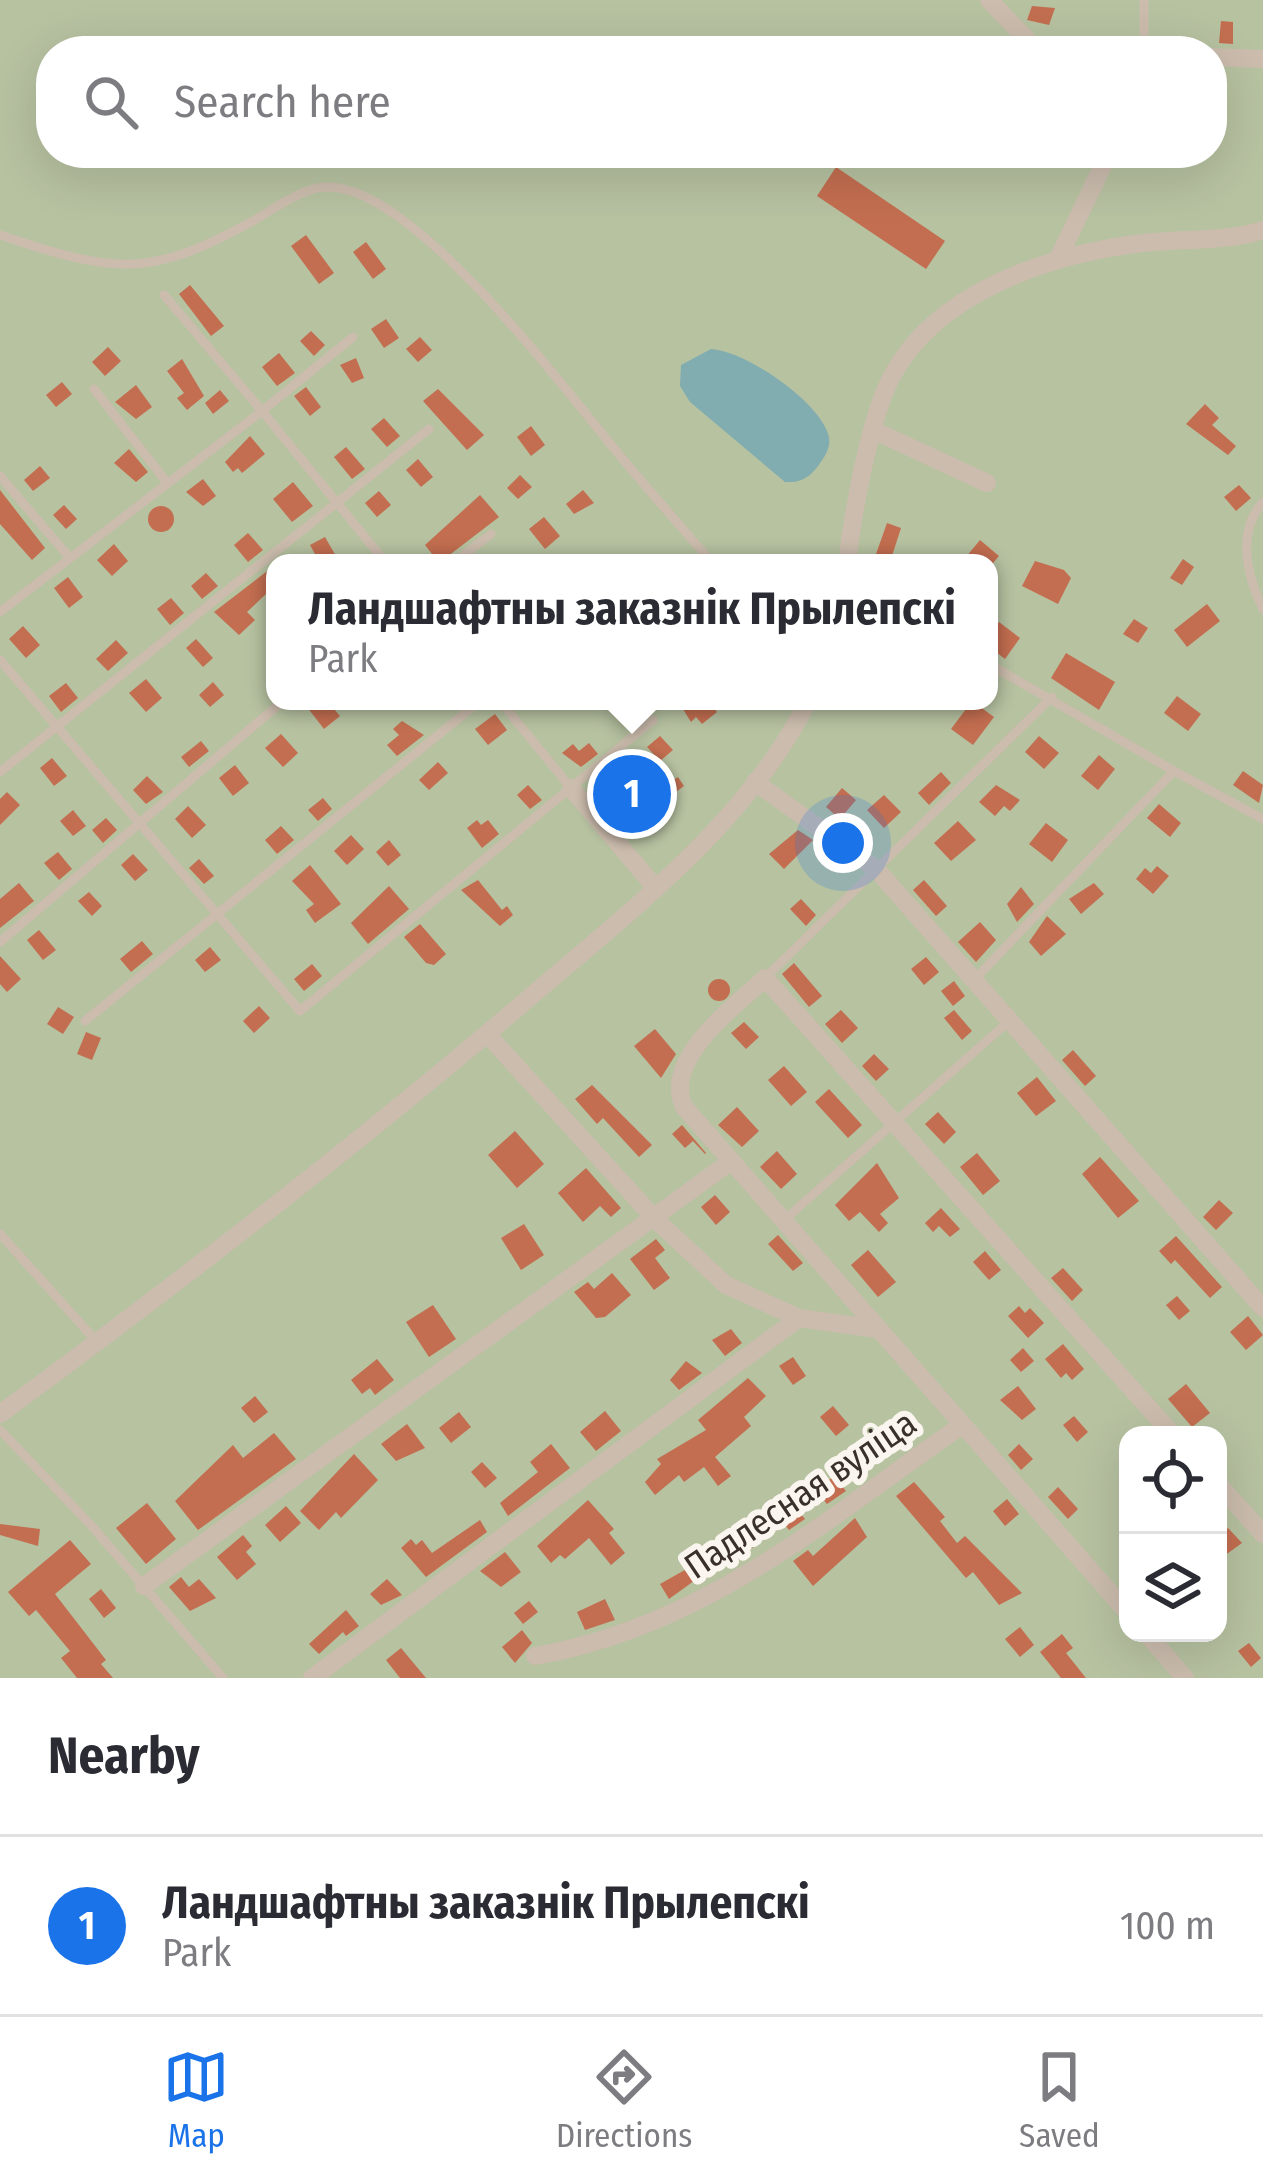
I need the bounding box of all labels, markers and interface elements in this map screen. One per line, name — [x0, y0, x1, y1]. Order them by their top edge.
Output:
search box — [36, 36, 1227, 168]
icon: search — [78, 69, 144, 135]
text: Search here — [174, 75, 391, 129]
popup — [266, 554, 998, 710]
text: Ландшафтны заказнік Прылепскі — [308, 582, 956, 636]
text: Park — [308, 636, 377, 682]
pin: 1 — [593, 749, 671, 839]
your location — [813, 813, 873, 873]
street label: Падлесная вуліца — [676, 1401, 925, 1589]
map controls — [1119, 1426, 1227, 1642]
button: locate — [1119, 1426, 1227, 1534]
button: layers — [1119, 1534, 1227, 1642]
text: Nearby — [48, 1725, 200, 1787]
text: Ландшафтны заказнік Прылепскі — [162, 1876, 810, 1930]
text: 1 — [79, 1903, 95, 1949]
text: 100 m — [1120, 1903, 1215, 1949]
text: Park — [162, 1930, 231, 1976]
tab: Map — [163, 2044, 229, 2156]
tab: Directions — [556, 2044, 692, 2156]
tab: Saved — [1019, 2044, 1100, 2156]

